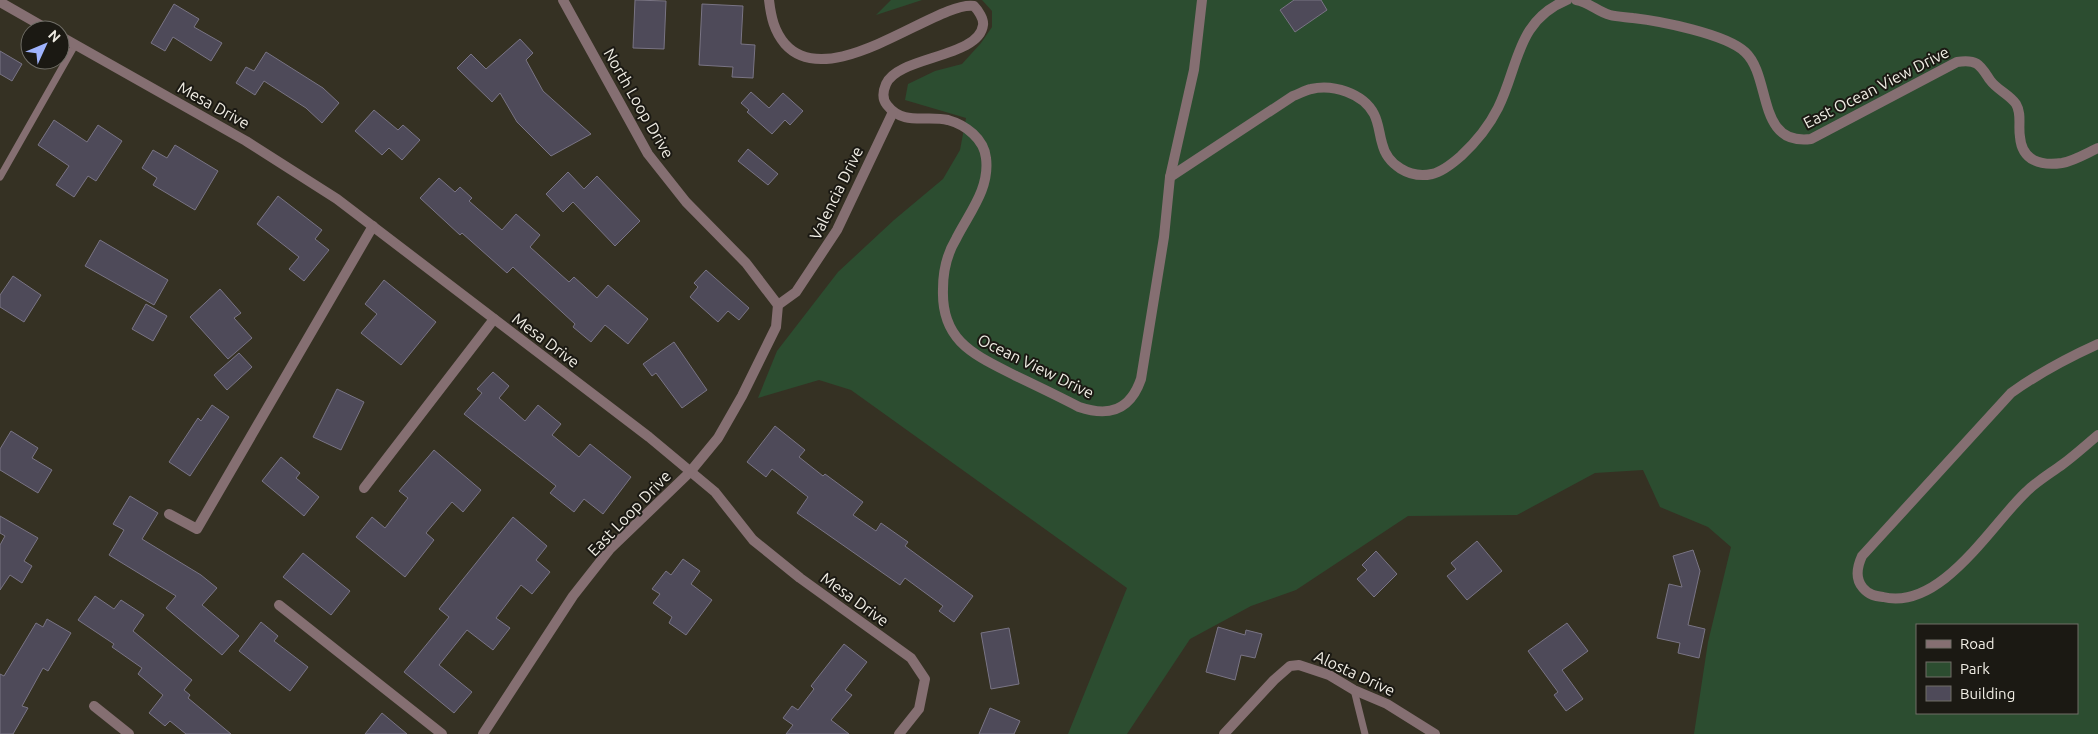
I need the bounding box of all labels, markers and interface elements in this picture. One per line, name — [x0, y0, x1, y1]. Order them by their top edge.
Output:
north arrow — [20, 20, 70, 70]
text: N — [45, 27, 64, 45]
street label: East Ocean View Drive — [1800, 42, 1952, 132]
street label: North Loop Drive — [600, 45, 678, 161]
street label: Mesa Drive — [175, 78, 253, 132]
street label: Valencia Drive — [806, 144, 866, 242]
street label: Mesa Drive — [509, 309, 583, 371]
street label: Ocean View Drive — [975, 330, 1097, 402]
street label: East Loop Drive — [584, 467, 674, 559]
street label: Mesa Drive — [818, 568, 892, 630]
legend — [1916, 624, 2078, 714]
text: Road — [1960, 635, 1995, 652]
street label: Alosta Drive — [1312, 646, 1398, 700]
text: Park — [1960, 660, 1990, 677]
text: Building — [1960, 685, 2015, 702]

